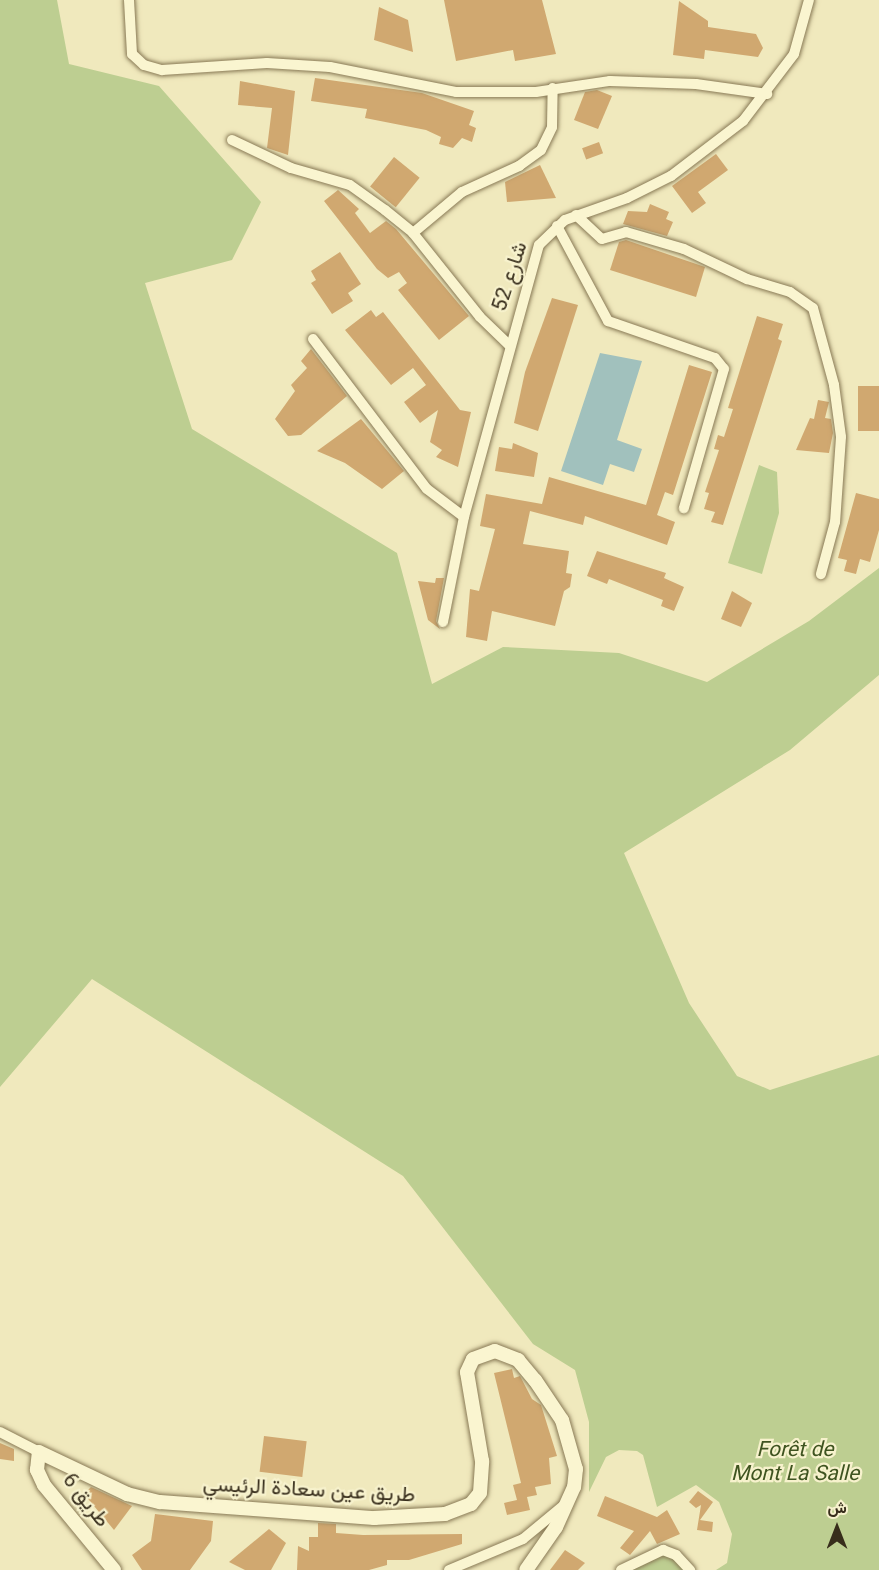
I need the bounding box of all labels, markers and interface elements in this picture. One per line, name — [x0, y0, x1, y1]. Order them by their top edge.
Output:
street label: شارع 52 — [488, 239, 534, 315]
park label: Forêt de Mont La Salle — [731, 1438, 859, 1488]
street label: طريق 6 — [56, 1469, 114, 1533]
street label: طريق عين سعادة الرئيسي — [202, 1473, 416, 1509]
text: ش — [827, 1497, 847, 1522]
north arrow — [807, 1498, 867, 1558]

